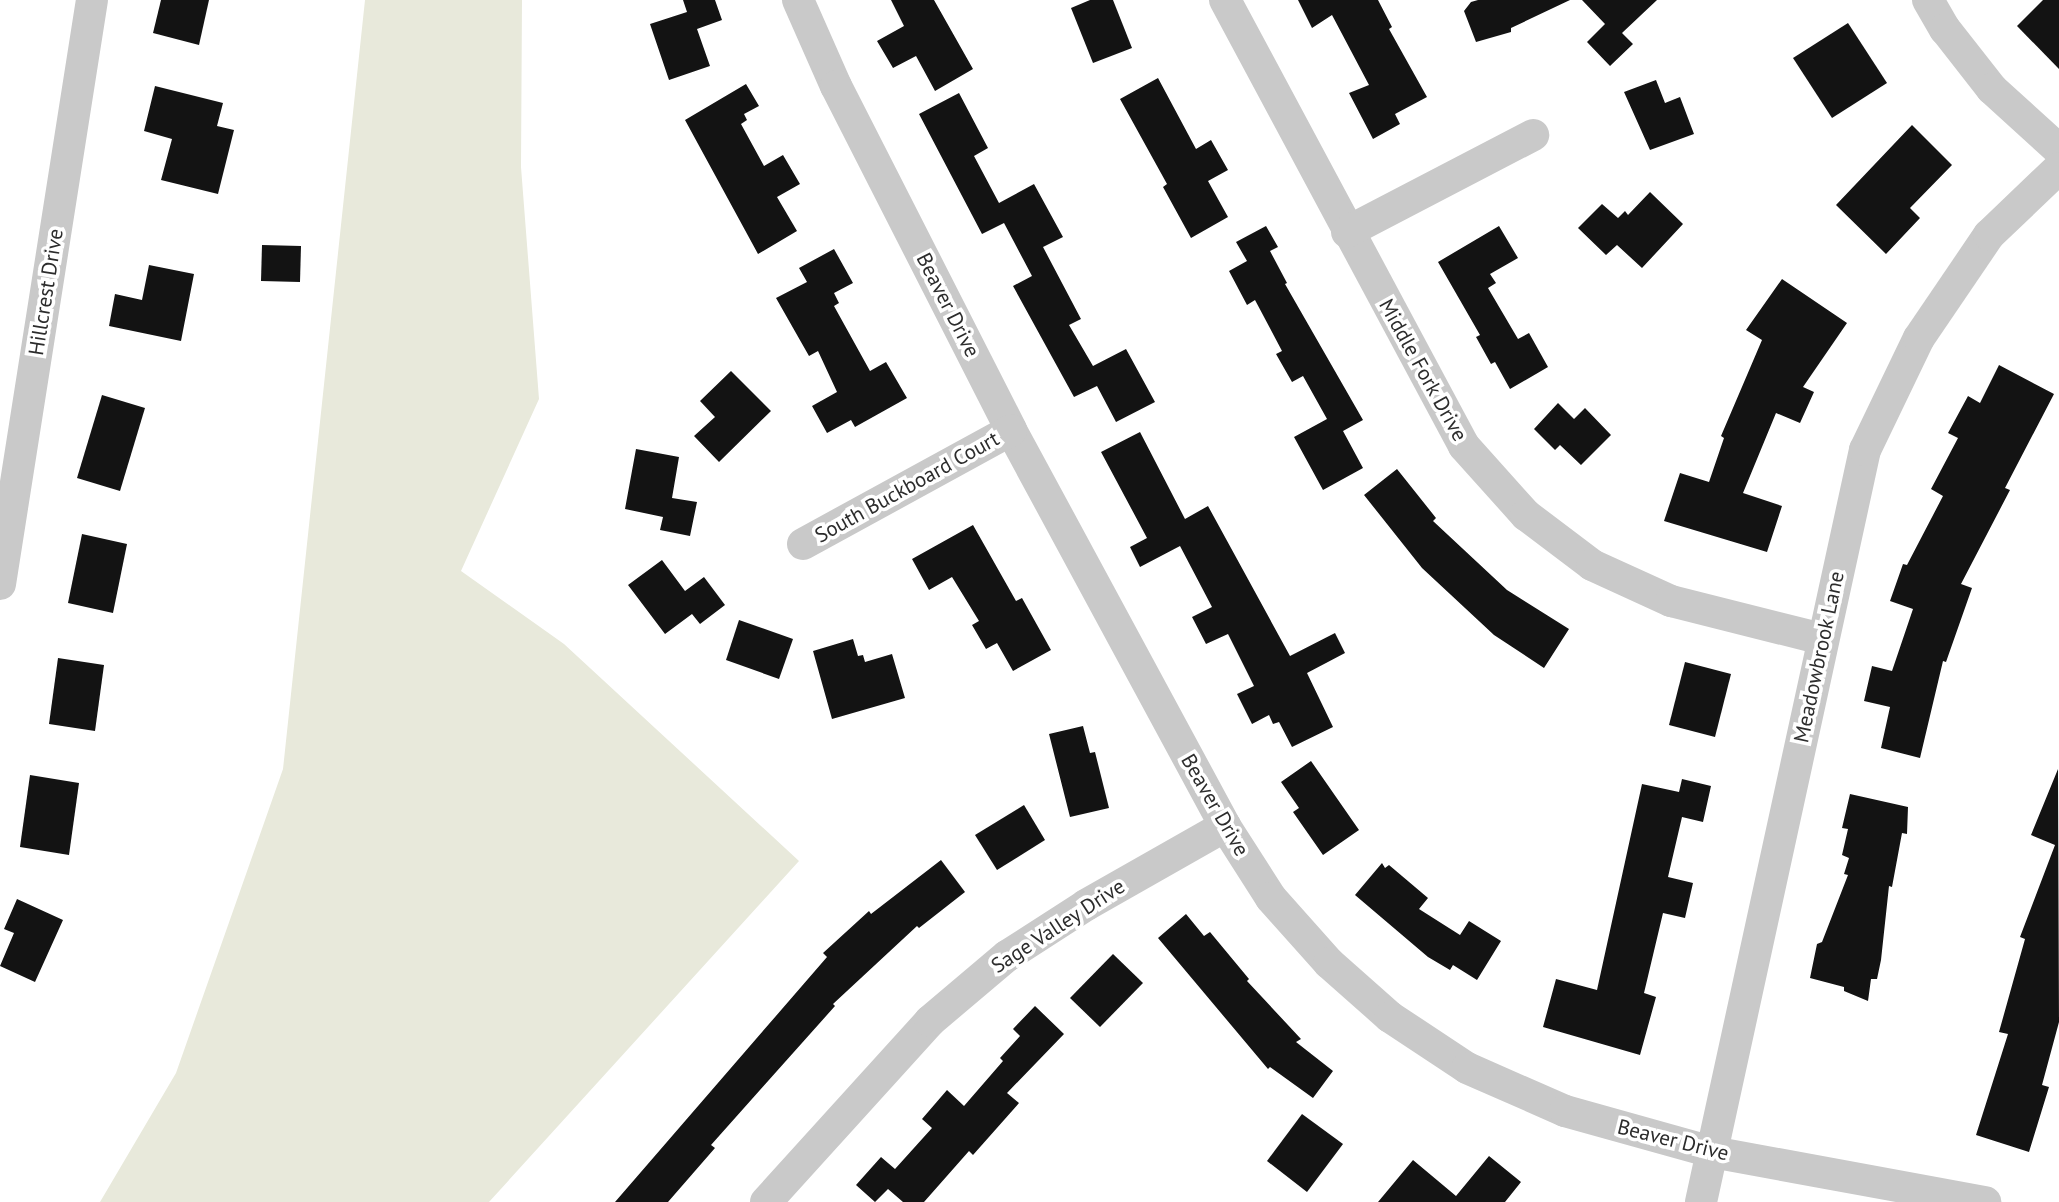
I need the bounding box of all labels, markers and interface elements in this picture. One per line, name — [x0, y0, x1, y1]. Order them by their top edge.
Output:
street label: Hillcrest Drive — [24, 227, 68, 357]
street label: Beaver Drive — [911, 249, 985, 361]
street label: Middle Fork Drive — [1373, 294, 1473, 446]
street label: South Buckboard Court — [810, 426, 1004, 548]
street label: Meadowbrook Lane — [1788, 569, 1850, 745]
street label: Beaver Drive — [1176, 749, 1254, 861]
street label: Sage Valley Drive — [986, 873, 1130, 979]
street label: Beaver Drive — [1615, 1114, 1731, 1166]

